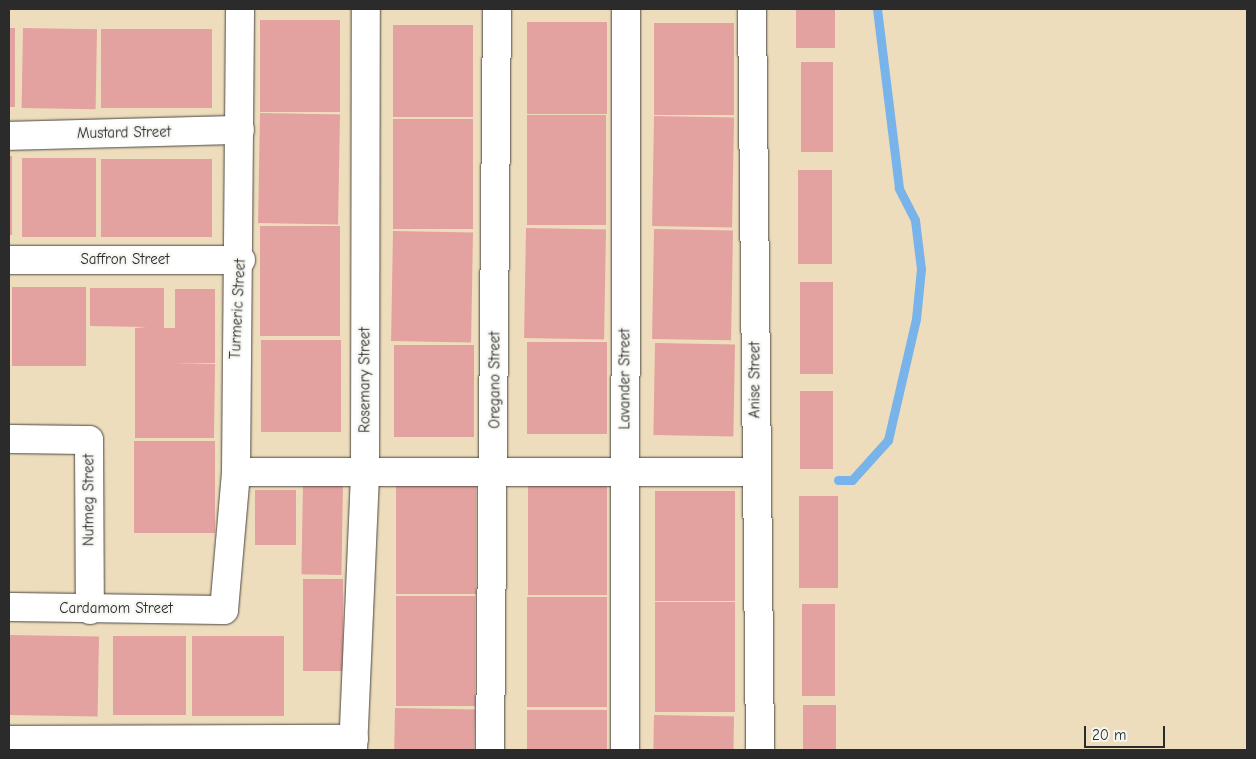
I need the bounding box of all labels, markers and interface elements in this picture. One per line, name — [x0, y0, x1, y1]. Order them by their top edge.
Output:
street label: Mustard Street — [77, 123, 171, 143]
street label: Saffron Street — [81, 251, 169, 269]
street label: Turmeric Street — [226, 258, 250, 360]
street label: Rosemary Street — [356, 327, 374, 433]
street label: Lavander Street — [616, 329, 634, 429]
street label: Oregano Street — [486, 331, 504, 429]
street label: Anise Street — [746, 342, 764, 418]
street label: Nutmeg Street — [80, 454, 98, 546]
street label: Cardamom Street — [59, 600, 173, 618]
scale bar — [1086, 716, 1167, 748]
text: 20 m — [1092, 726, 1126, 744]

